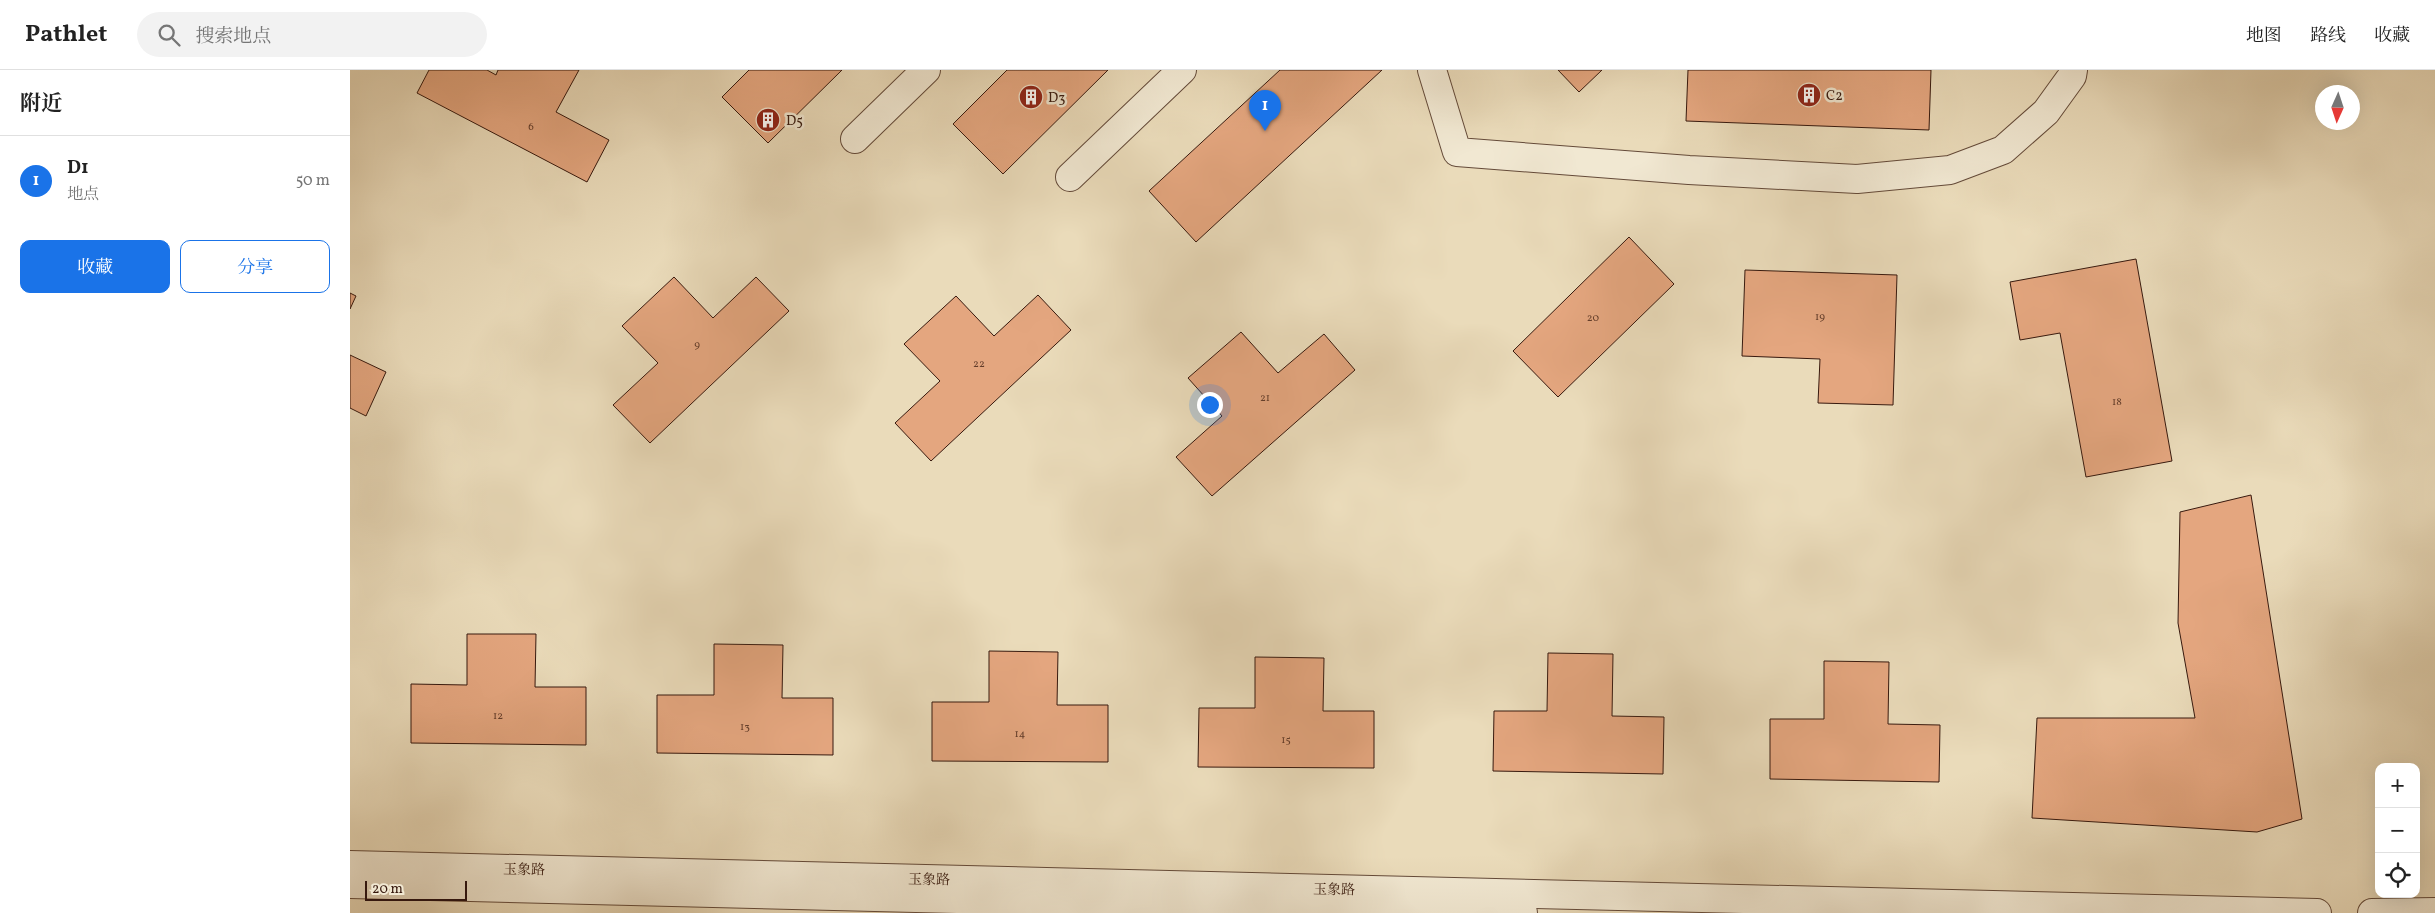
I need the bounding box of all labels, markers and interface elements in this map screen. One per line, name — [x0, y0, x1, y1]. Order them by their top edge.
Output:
search box — [137, 12, 487, 57]
text: Pathlet — [25, 18, 107, 52]
icon: search — [155, 21, 183, 49]
text: 搜索地点 — [195, 24, 271, 50]
text: 地图 — [2246, 24, 2282, 49]
text: 路线 — [2310, 24, 2346, 49]
text: 收藏 — [2374, 24, 2410, 49]
building icon: C2 — [1796, 82, 1822, 108]
building icon: D3 — [1018, 84, 1044, 110]
north arrow — [2315, 85, 2360, 130]
place label: C2 — [1826, 87, 1843, 106]
place label: D3 — [1048, 89, 1065, 108]
text: 附近 — [20, 90, 62, 119]
pin: 1 — [1249, 90, 1281, 131]
building icon: D5 — [755, 107, 781, 133]
place label: D5 — [786, 112, 803, 131]
house number: 6 — [528, 120, 534, 135]
text: D1 — [67, 155, 89, 181]
text: 1 — [33, 170, 39, 192]
text: 50 m — [296, 170, 330, 192]
text: 地点 — [67, 184, 99, 206]
button: 收藏 — [20, 240, 170, 293]
button: 分享 — [180, 240, 330, 293]
house number: 19 — [1815, 310, 1825, 325]
house number: 20 — [1587, 311, 1600, 326]
house number: 9 — [694, 338, 700, 353]
house number: 22 — [973, 357, 985, 372]
house number: 21 — [1260, 391, 1270, 406]
your location — [1197, 392, 1223, 418]
house number: 18 — [2112, 395, 2122, 410]
house number: 12 — [493, 709, 503, 724]
house number: 13 — [740, 720, 750, 735]
house number: 14 — [1015, 727, 1026, 742]
house number: 15 — [1281, 733, 1291, 748]
map controls — [2375, 763, 2420, 898]
button: + — [2375, 763, 2420, 808]
button: − — [2375, 808, 2420, 853]
button: locate — [2375, 853, 2420, 898]
street label: 玉象路 — [503, 861, 545, 880]
street label: 玉象路 — [908, 871, 950, 890]
scale bar — [365, 878, 468, 901]
text: 20 m — [372, 880, 403, 899]
street label: 玉象路 — [1313, 881, 1355, 900]

